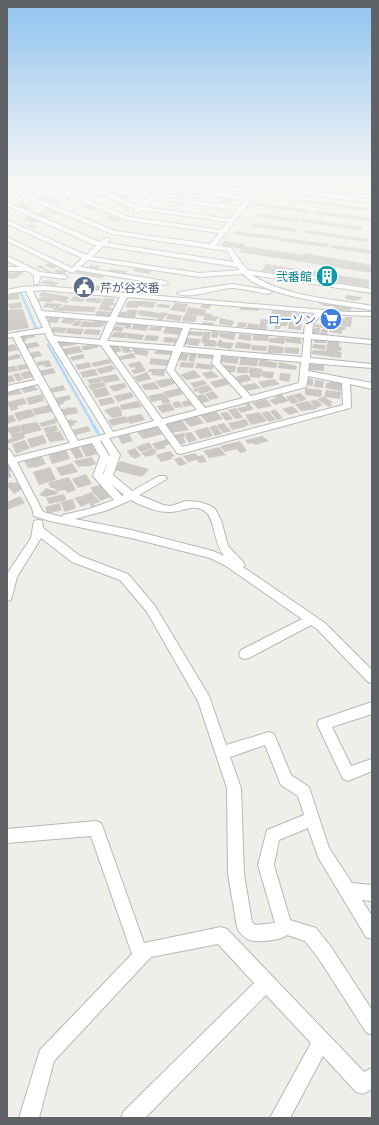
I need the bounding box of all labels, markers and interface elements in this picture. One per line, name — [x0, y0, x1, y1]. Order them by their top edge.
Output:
building icon: 弐番館 — [314, 263, 340, 289]
place label: 弐番館 — [276, 269, 312, 284]
public building icon: 芹が谷交番 — [71, 274, 97, 300]
place label: 芹が谷交番 — [100, 280, 160, 295]
supermarket icon: ローソン — [318, 306, 344, 332]
place label: ローソン — [268, 312, 316, 327]

